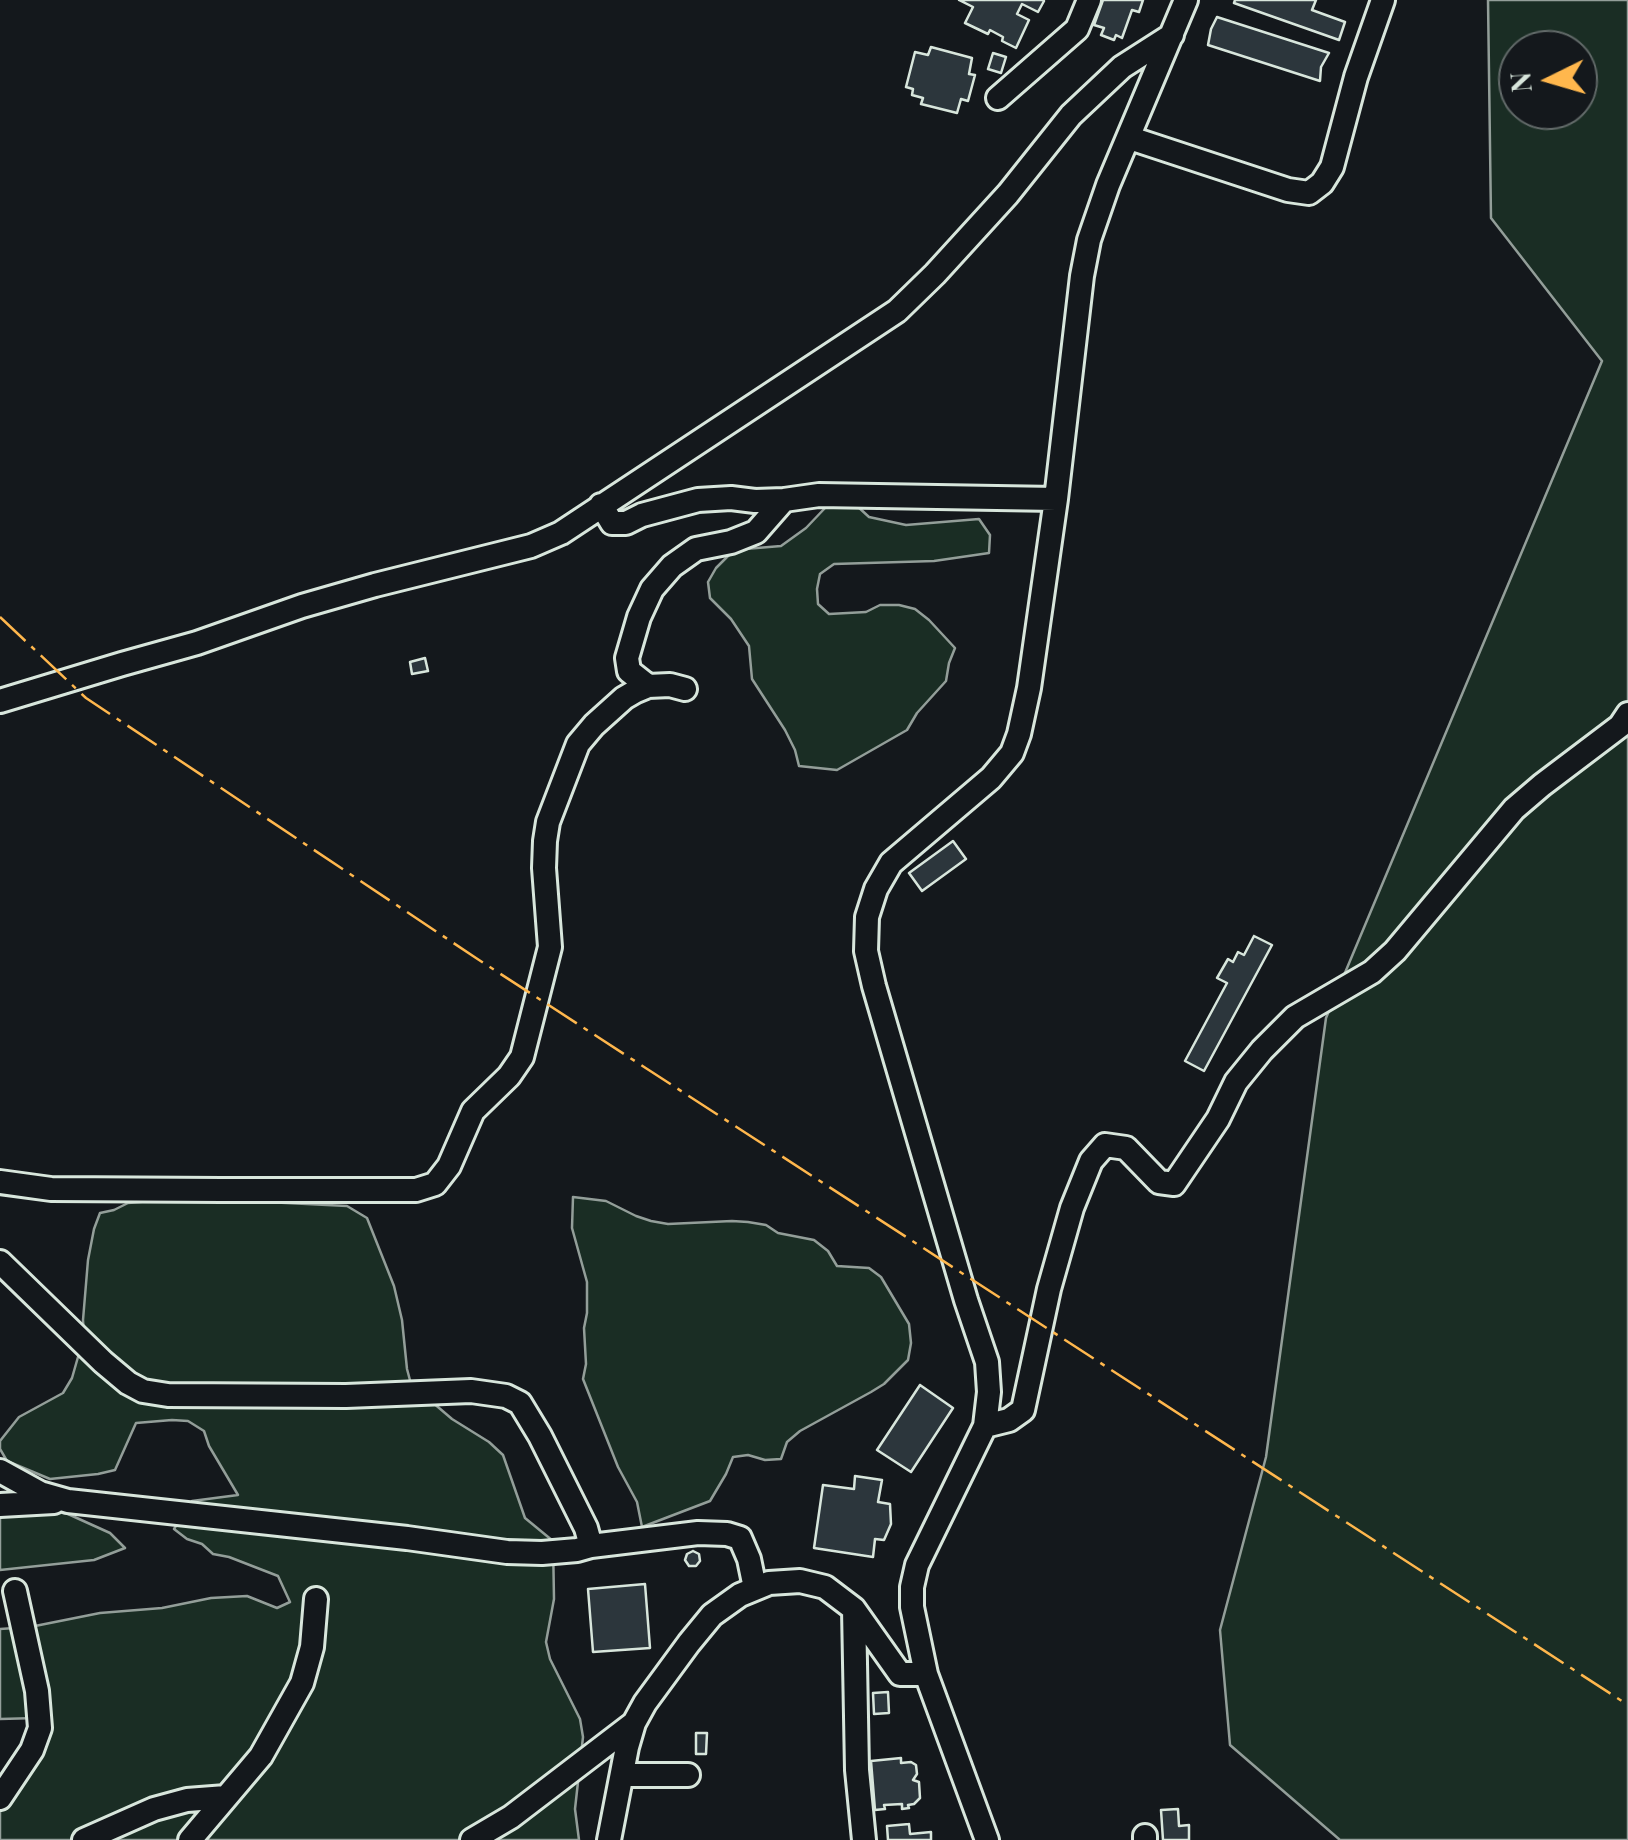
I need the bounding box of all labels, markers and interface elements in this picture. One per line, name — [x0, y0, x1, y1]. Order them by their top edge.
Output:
north arrow — [1498, 30, 1598, 130]
text: N — [1500, 71, 1539, 94]

